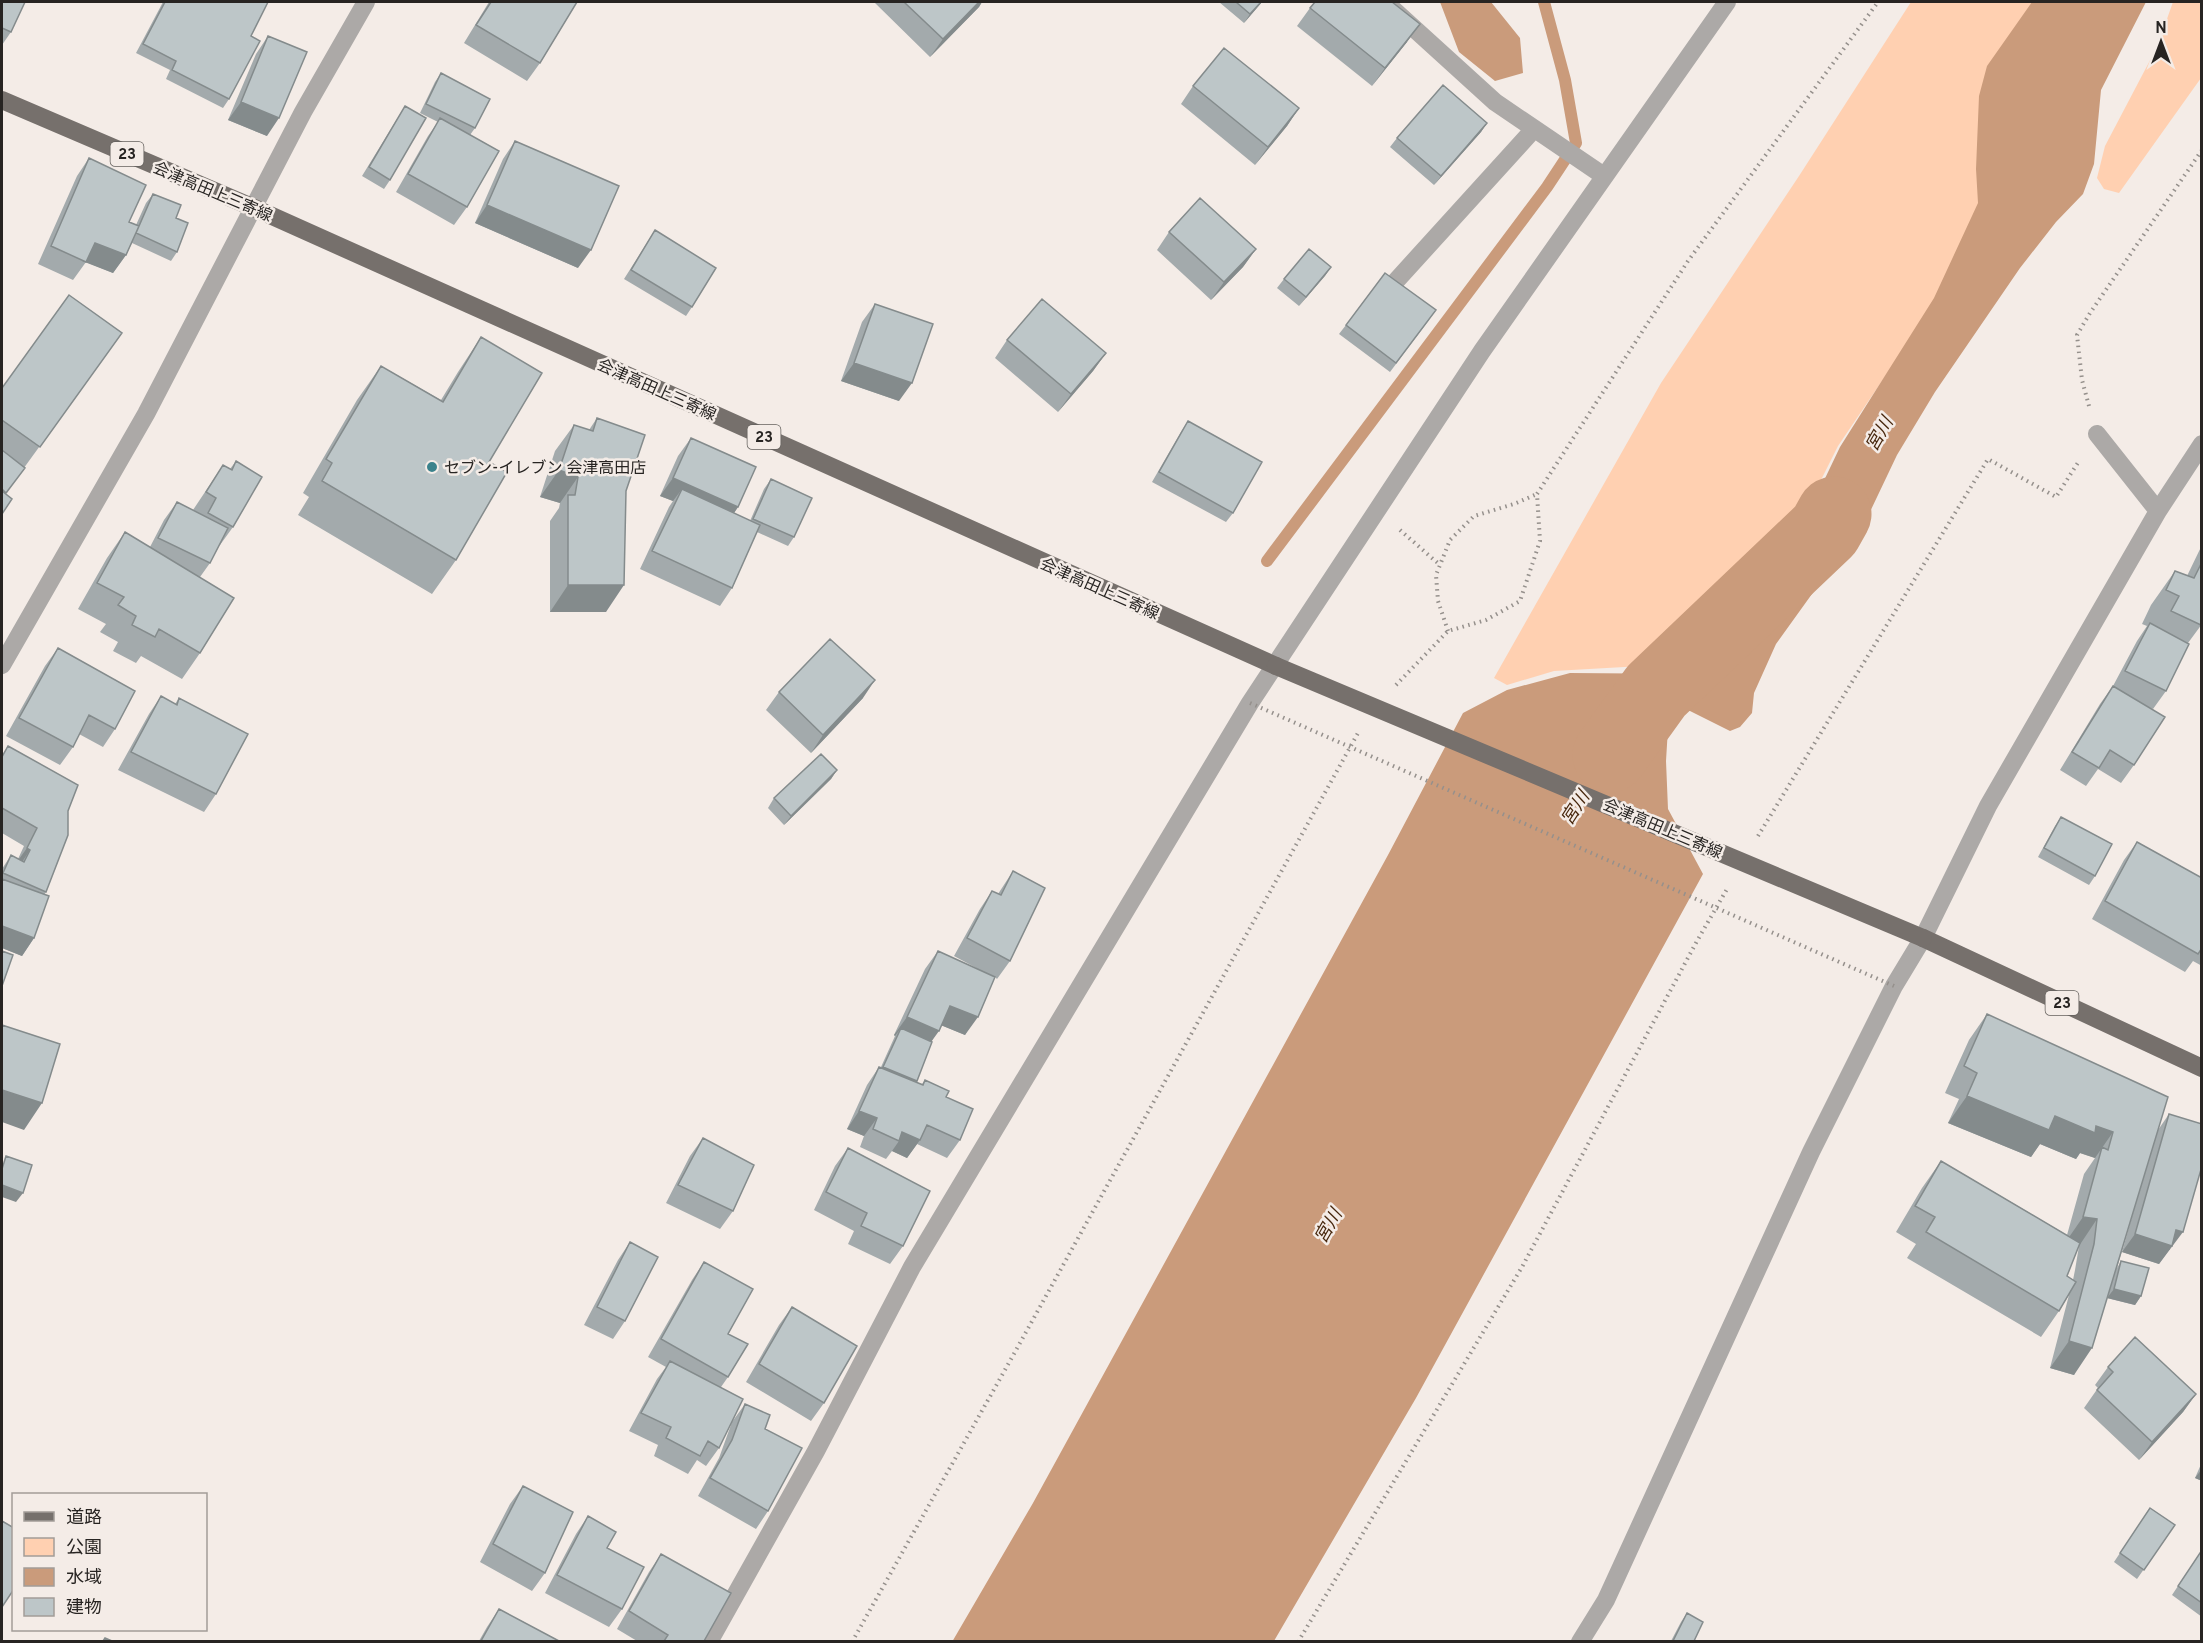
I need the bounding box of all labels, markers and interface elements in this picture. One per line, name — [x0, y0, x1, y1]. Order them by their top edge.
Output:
north arrow — [2131, 12, 2191, 72]
text: N — [2155, 19, 2167, 39]
road number: 23 — [110, 142, 144, 166]
street label: 会津高田上三寄線 — [149, 159, 275, 227]
street label: 会津高田上三寄線 — [594, 356, 719, 426]
water label: 宮川 — [1861, 412, 1900, 456]
road number: 23 — [748, 425, 780, 449]
place label: セブン-イレブン 会津高田店 — [444, 459, 646, 479]
marker: セブン-イレブン 会津高田店 — [425, 460, 439, 474]
street label: 会津高田上三寄線 — [1037, 555, 1162, 625]
water label: 宮川 — [1557, 786, 1597, 830]
street label: 会津高田上三寄線 — [1599, 796, 1725, 864]
road number: 23 — [2046, 991, 2078, 1015]
water label: 宮川 — [1310, 1204, 1349, 1248]
legend — [12, 1493, 207, 1631]
text: 道路 — [66, 1507, 102, 1530]
text: 公園 — [66, 1537, 102, 1560]
text: 水域 — [66, 1567, 102, 1590]
text: 建物 — [66, 1597, 102, 1620]

